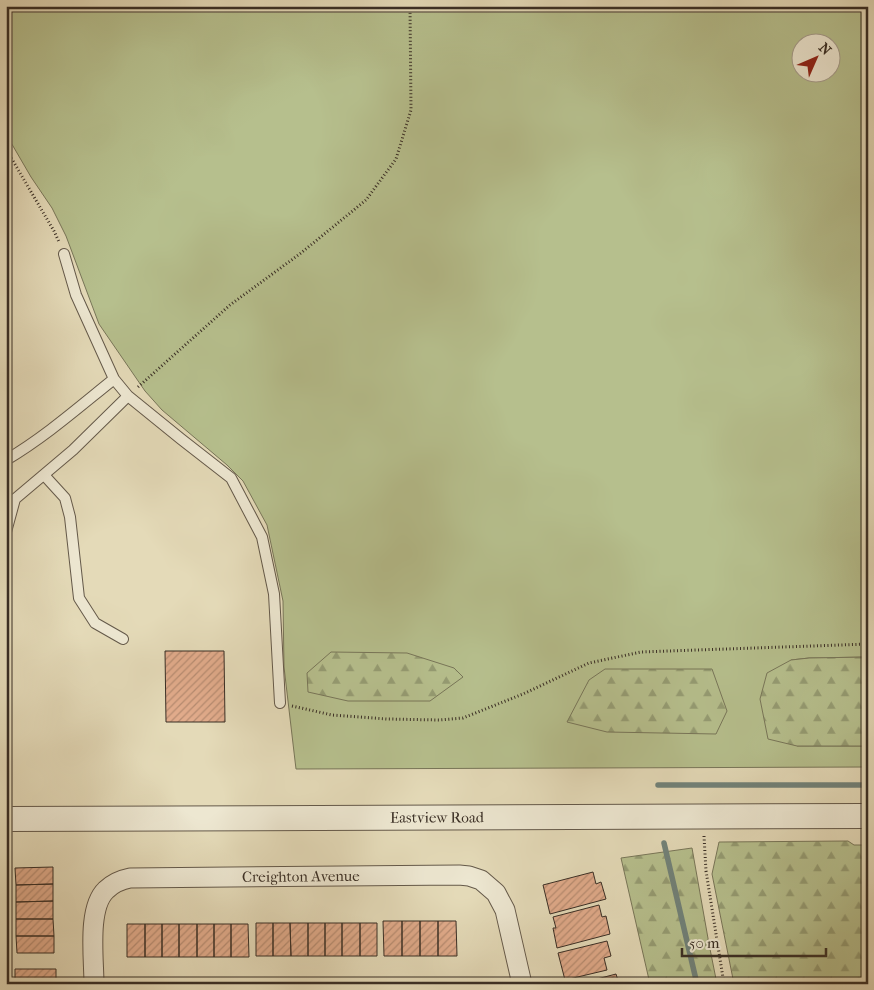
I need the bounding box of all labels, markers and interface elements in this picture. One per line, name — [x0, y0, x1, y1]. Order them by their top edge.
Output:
north arrow — [792, 32, 842, 82]
text: N — [815, 39, 835, 59]
street label: Eastview Road — [390, 808, 485, 827]
street label: Creighton Avenue — [242, 867, 360, 886]
scale bar — [682, 925, 825, 957]
text: 50 m — [689, 934, 720, 952]

